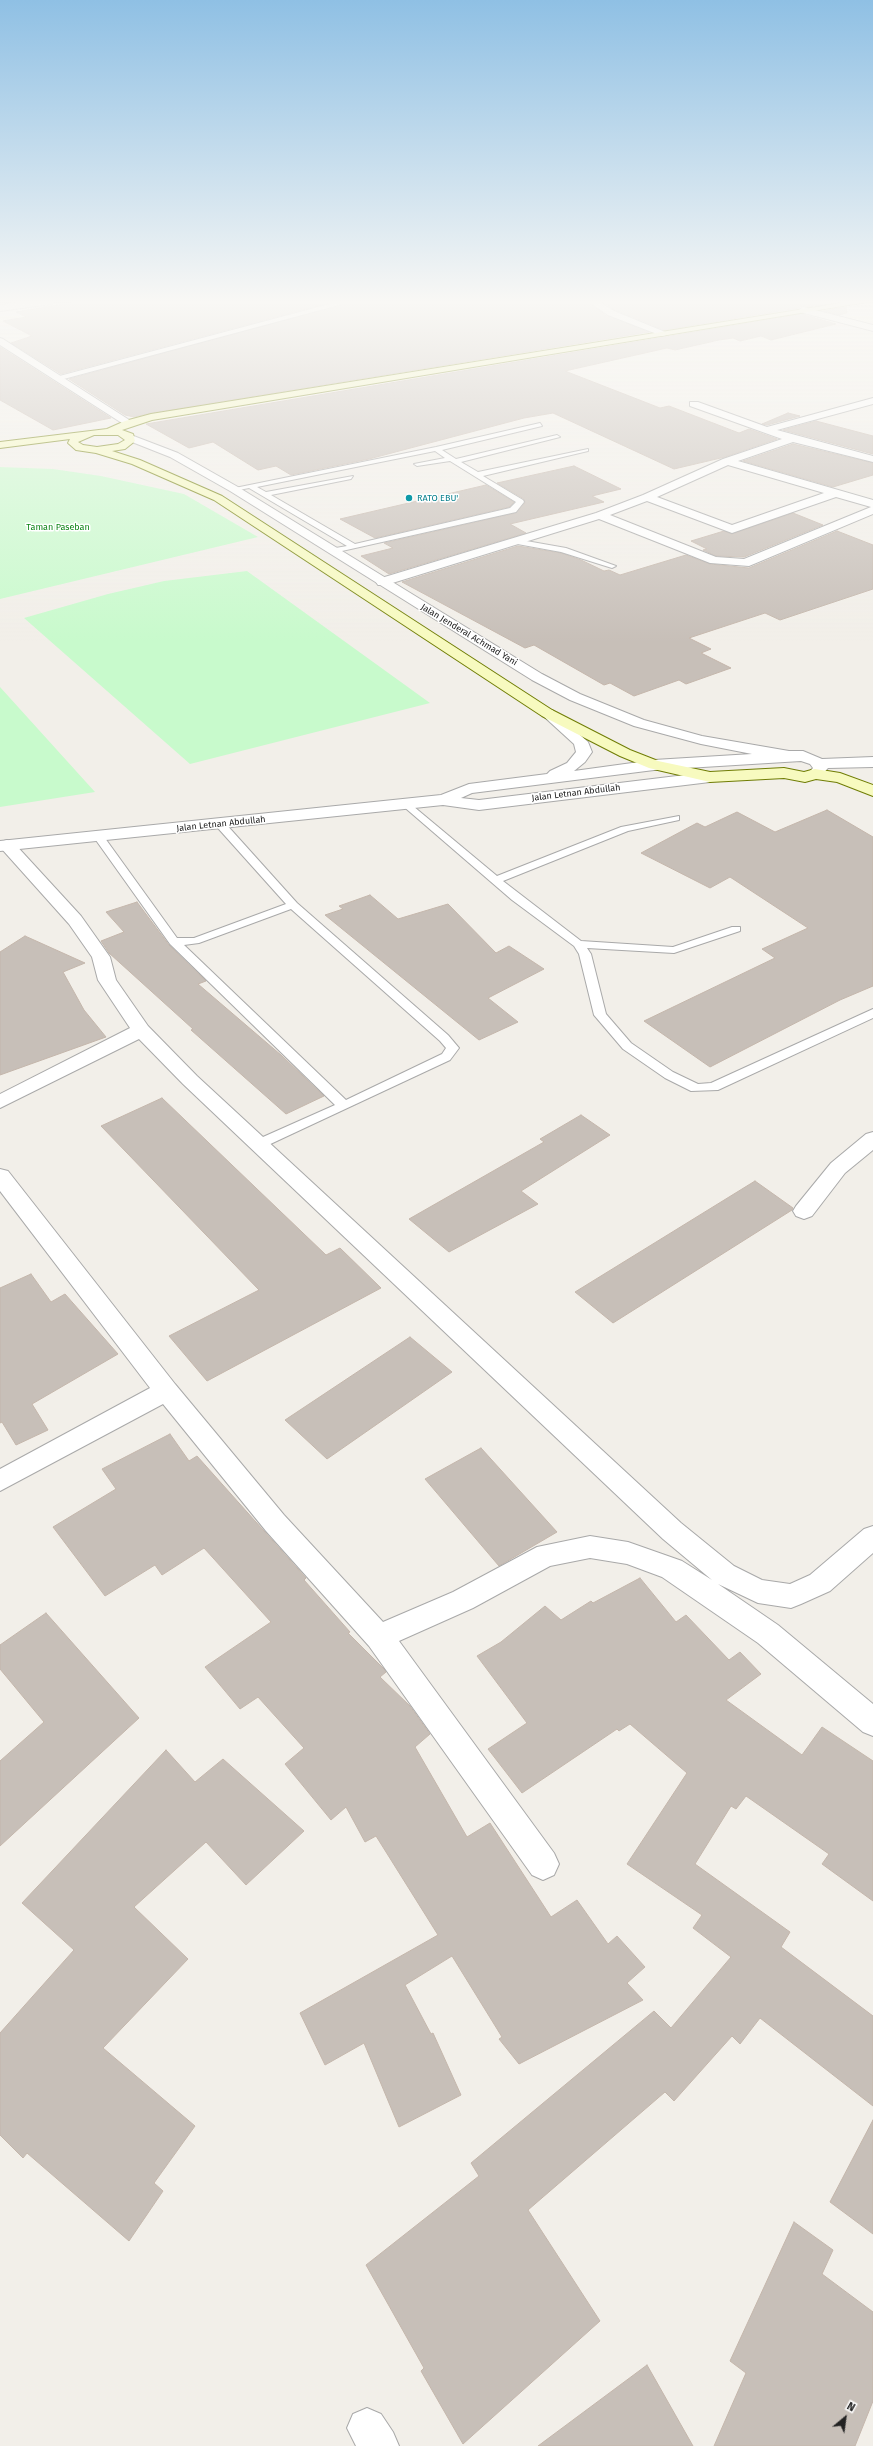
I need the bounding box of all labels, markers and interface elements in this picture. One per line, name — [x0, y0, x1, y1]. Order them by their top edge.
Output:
marker: RATO EBU' — [404, 493, 414, 503]
place label: RATO EBU' — [417, 493, 458, 503]
park label: Taman Paseban — [26, 522, 90, 532]
street label: Jalan Jenderal Achmad Yani — [419, 602, 519, 668]
street label: Jalan Letnan Abdullah — [531, 782, 621, 804]
street label: Jalan Letnan Abdullah — [176, 814, 266, 834]
north arrow — [825, 2398, 865, 2438]
text: N — [845, 2400, 857, 2415]

